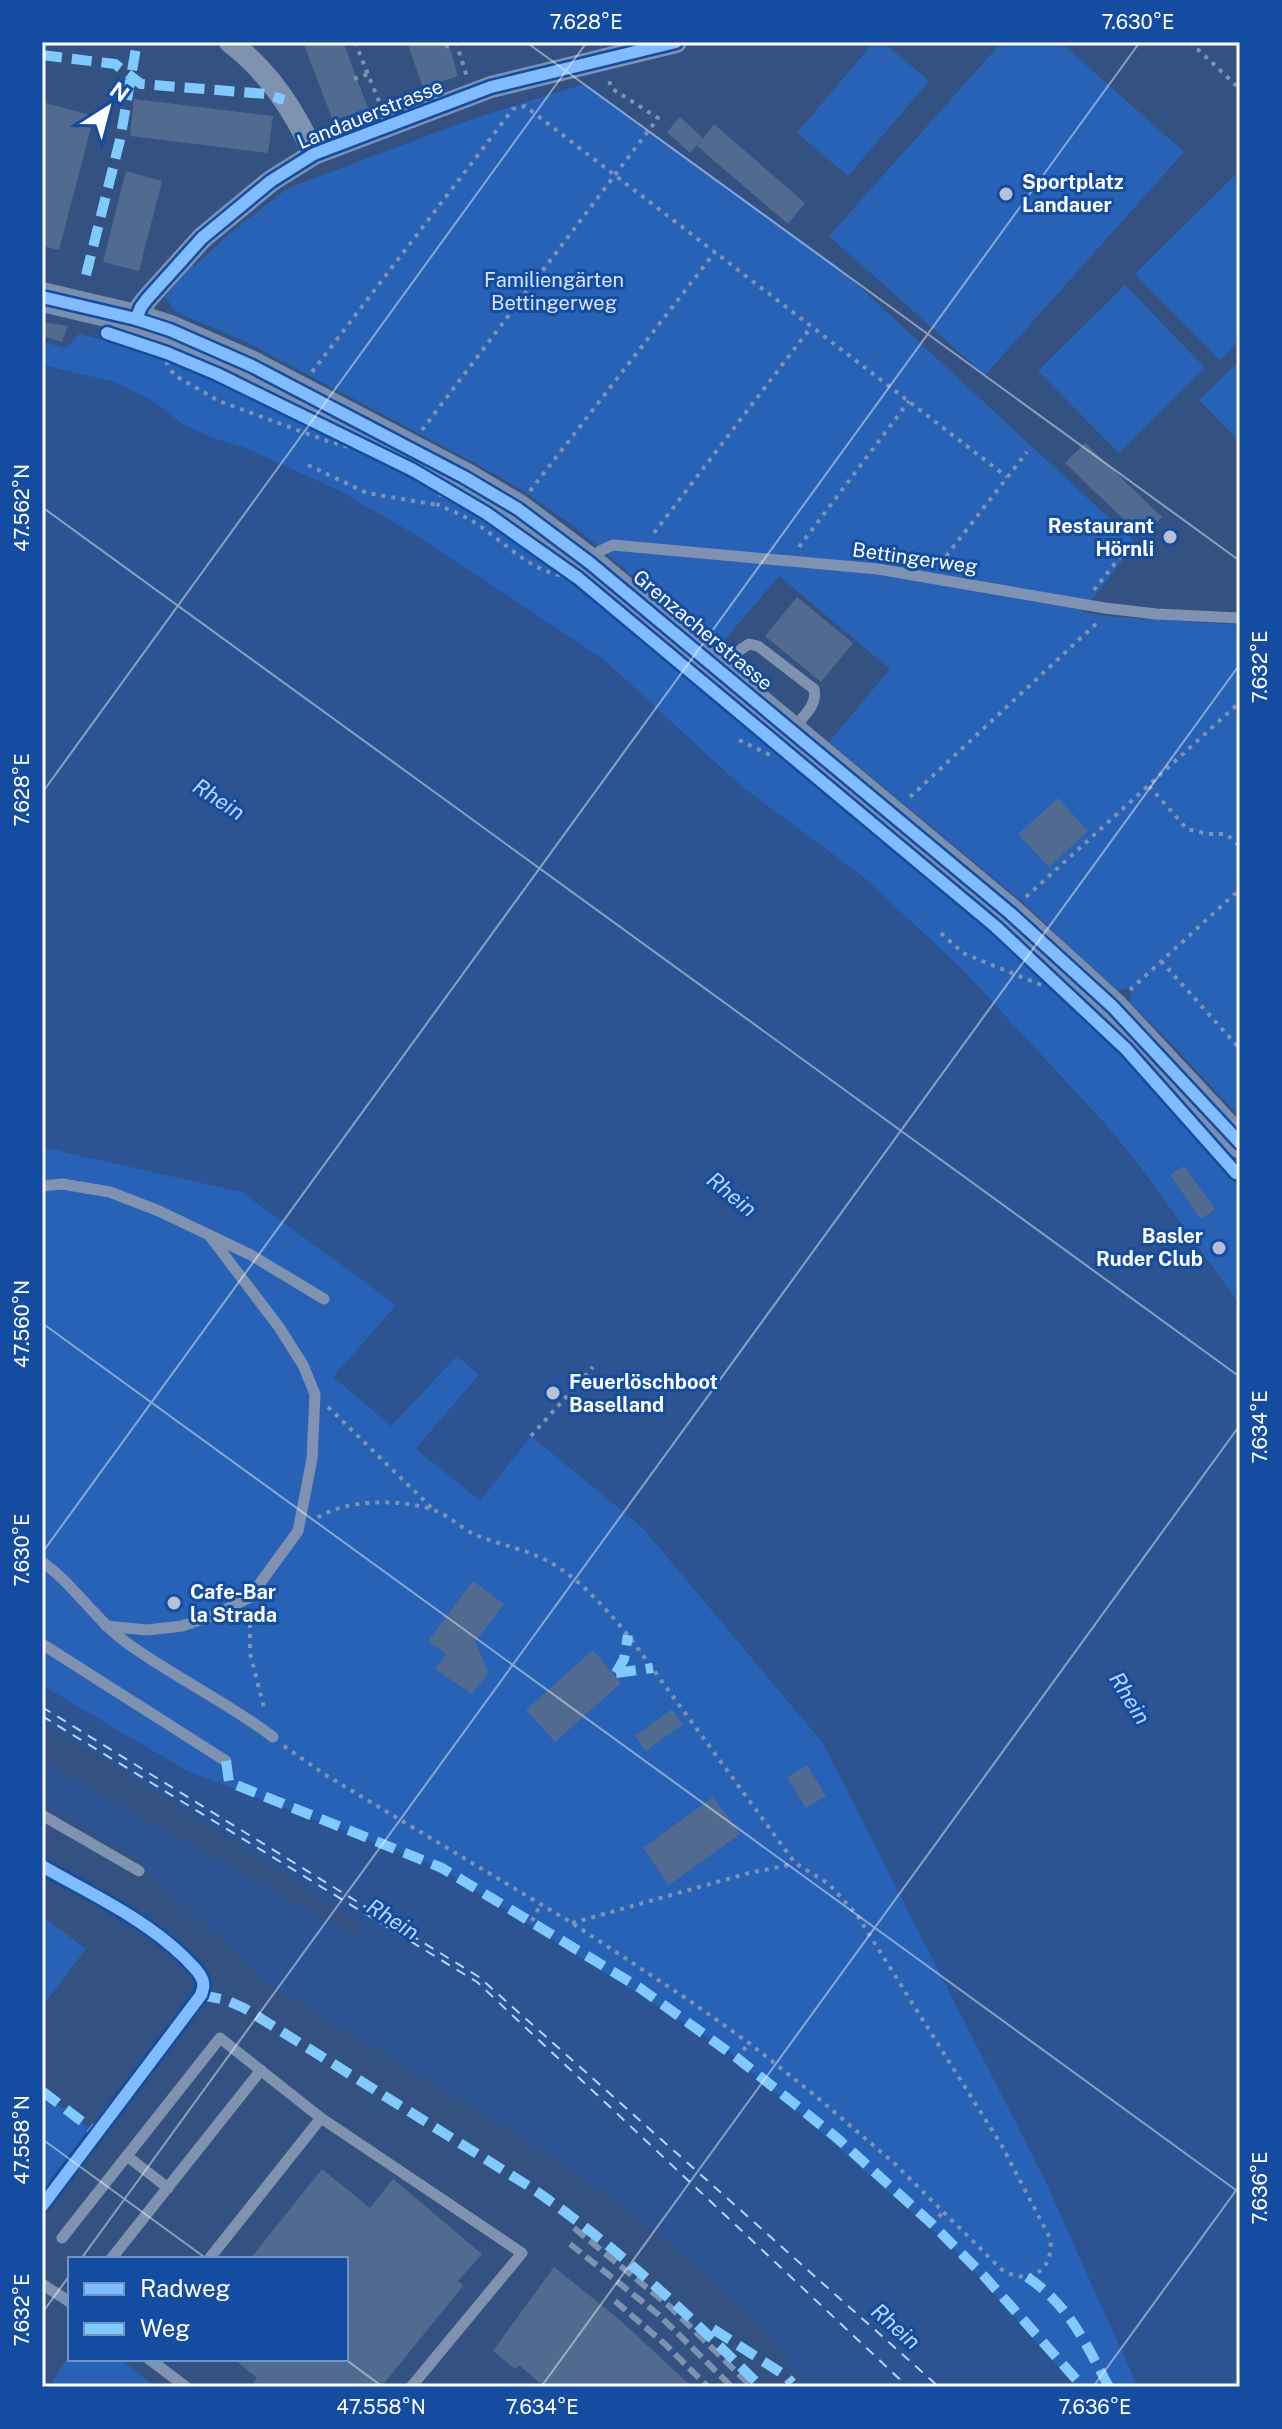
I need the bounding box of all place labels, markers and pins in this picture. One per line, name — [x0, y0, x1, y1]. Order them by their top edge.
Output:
place label: Sportplatz Landauer — [1022, 170, 1124, 217]
marker: Sportplatz Landauer — [997, 185, 1015, 203]
place label: Restaurant Hörnli — [1048, 514, 1154, 561]
marker: Restaurant Hörnli — [1161, 528, 1179, 546]
place label: Basler Ruder Club — [1096, 1224, 1203, 1271]
marker: Basler Ruder Club — [1210, 1239, 1228, 1257]
place label: Feuerlöschboot Baselland — [569, 1370, 718, 1417]
marker: Feuerlöschboot Baselland — [544, 1384, 562, 1402]
place label: Cafe-Bar la Strada — [190, 1580, 277, 1627]
marker: Cafe-Bar la Strada — [165, 1594, 183, 1612]

